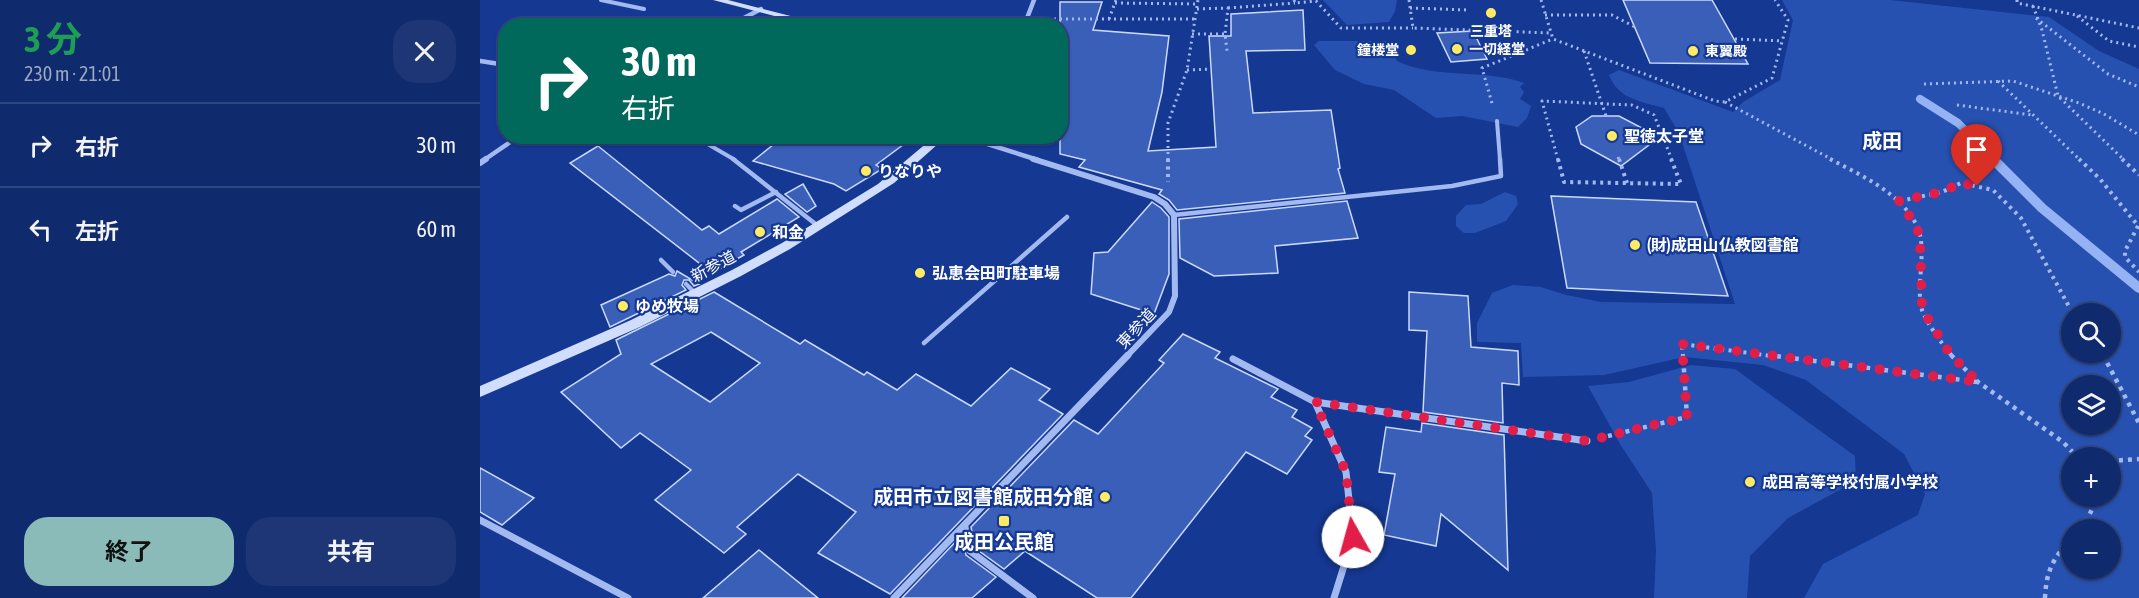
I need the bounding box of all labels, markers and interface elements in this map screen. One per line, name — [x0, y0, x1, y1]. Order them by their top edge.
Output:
marker: 三重塔 — [1484, 6, 1498, 20]
text: 3 分 — [24, 18, 82, 60]
button: close — [393, 20, 456, 83]
place label: 三重塔 — [1470, 23, 1512, 39]
text: 30 m — [621, 37, 696, 85]
place label: 一切経堂 — [1469, 41, 1525, 57]
icon: right — [522, 42, 600, 120]
place label: 鐘楼堂 — [1357, 42, 1399, 58]
marker: 一切経堂 — [1450, 42, 1464, 56]
marker: 鐘楼堂 — [1404, 43, 1418, 57]
place label: 東翼殿 — [1705, 43, 1747, 59]
marker: 東翼殿 — [1686, 44, 1700, 58]
text: 230 m · 21:01 — [24, 62, 121, 85]
text: 右折 — [621, 93, 675, 124]
pin — [1951, 124, 2002, 186]
place label: 聖徳太子堂 — [1624, 127, 1704, 145]
icon: right — [24, 129, 57, 162]
marker: 聖徳太子堂 — [1605, 129, 1619, 143]
district label: 成田 — [1862, 129, 1902, 152]
text: 30 m — [416, 132, 456, 158]
icon: arrive — [1960, 133, 1993, 166]
text: 右折 — [75, 134, 119, 160]
place label: りなりや — [878, 162, 942, 180]
marker: りなりや — [859, 164, 873, 178]
icon: left — [24, 213, 57, 246]
text: 60 m — [416, 216, 456, 242]
text: 左折 — [75, 218, 119, 244]
place label: 和金 — [772, 223, 804, 241]
marker: 和金 — [753, 225, 767, 239]
place label: (財)成田山仏教図書館 — [1647, 236, 1799, 254]
marker: (財)成田山仏教図書館 — [1628, 238, 1642, 252]
street label: 新参道 — [688, 247, 738, 285]
place label: 弘恵会田町駐車場 — [932, 264, 1060, 282]
marker: 弘恵会田町駐車場 — [913, 266, 927, 280]
place label: ゆめ牧場 — [635, 297, 699, 315]
marker: ゆめ牧場 — [616, 299, 630, 313]
map controls — [2061, 303, 2121, 579]
button: search — [2061, 303, 2121, 363]
street label: 東参道 — [1113, 304, 1159, 352]
button: layers — [2061, 375, 2121, 435]
button: + — [2061, 447, 2121, 507]
place label: 成田高等学校付属小学校 — [1762, 473, 1938, 491]
marker: 成田高等学校付属小学校 — [1743, 475, 1757, 489]
place label: 成田市立図書館成田分館 — [873, 485, 1093, 508]
marker: 成田市立図書館成田分館 — [1098, 490, 1112, 504]
position arrow — [1321, 505, 1385, 569]
marker: 成田公民館 — [997, 514, 1011, 528]
button: 終了 — [24, 517, 234, 586]
button: 共有 — [246, 517, 456, 586]
button: − — [2061, 519, 2121, 579]
place label: 成田公民館 — [954, 530, 1054, 553]

